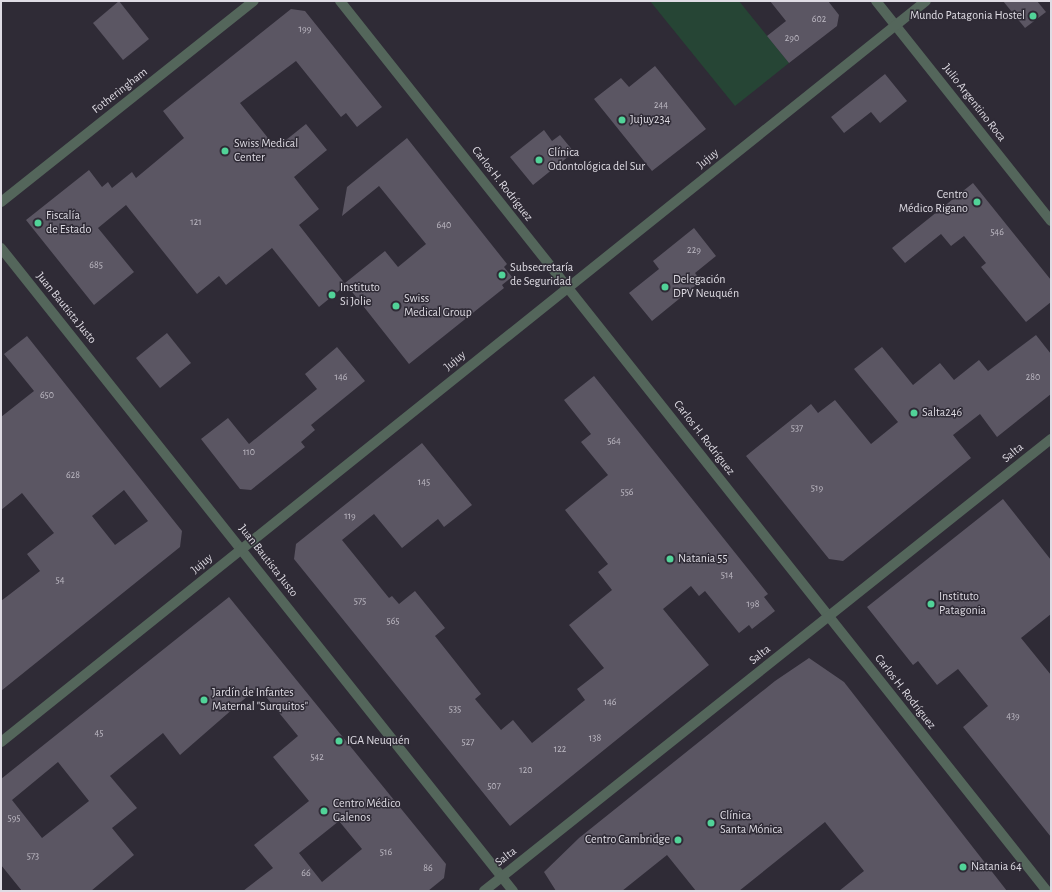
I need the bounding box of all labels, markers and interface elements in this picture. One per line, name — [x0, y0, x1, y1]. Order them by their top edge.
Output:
place label: Mundo Patagonia Hostel — [910, 9, 1025, 23]
marker: Mundo Patagonia Hostel — [1028, 11, 1038, 21]
house number: 602 — [812, 14, 826, 26]
house number: 199 — [299, 24, 311, 36]
house number: 290 — [785, 33, 799, 45]
street label: Julio Argentino Roca — [939, 61, 1009, 145]
street label: Fotheringham — [89, 65, 151, 117]
house number: 244 — [654, 100, 668, 112]
place label: Jujuy234 — [630, 113, 670, 127]
marker: Jujuy234 — [617, 115, 627, 125]
place label: Swiss Medical Center — [234, 137, 298, 165]
street label: Carlos H. Rodríguez — [468, 144, 536, 224]
marker: Swiss Medical Center — [219, 145, 231, 157]
place label: Clínica Odontológica del Sur — [548, 146, 645, 174]
street label: Jujuy — [694, 146, 722, 172]
marker: Clínica Odontológica del Sur — [533, 154, 545, 166]
place label: Centro Médico Rigano — [899, 188, 968, 216]
marker: Centro Médico Rigano — [971, 196, 983, 208]
place label: Fiscalía de Estado — [46, 209, 91, 237]
house number: 121 — [190, 217, 202, 229]
marker: Fiscalía de Estado — [33, 218, 43, 228]
house number: 640 — [437, 220, 451, 232]
house number: 546 — [990, 227, 1004, 239]
house number: 229 — [687, 245, 701, 257]
house number: 685 — [89, 260, 103, 272]
place label: Subsecretaría de Seguridad — [510, 261, 573, 289]
street label: Juan Bautista Justo — [33, 269, 99, 347]
marker: Subsecretaría de Seguridad — [497, 270, 507, 280]
place label: Delegación DPV Neuquén — [673, 273, 739, 301]
place label: Instituto Si Jolie — [340, 281, 380, 309]
marker: Delegación DPV Neuquén — [660, 282, 670, 292]
marker: Instituto Si Jolie — [327, 290, 337, 300]
place label: Swiss Medical Group — [404, 292, 472, 320]
marker: Swiss Medical Group — [391, 301, 401, 311]
street label: Jujuy — [441, 348, 469, 374]
house number: 146 — [335, 372, 347, 384]
house number: 280 — [1026, 372, 1040, 384]
house number: 650 — [40, 390, 54, 402]
street label: Carlos H. Rodríguez — [670, 398, 738, 478]
place label: Salta246 — [922, 406, 962, 420]
marker: Salta246 — [909, 408, 919, 418]
house number: 537 — [791, 423, 803, 435]
house number: 564 — [607, 436, 621, 448]
street label: Salta — [999, 440, 1027, 466]
house number: 110 — [243, 447, 255, 459]
house number: 628 — [66, 470, 80, 482]
house number: 145 — [418, 477, 430, 489]
house number: 519 — [811, 483, 823, 495]
house number: 556 — [620, 487, 634, 499]
house number: 119 — [344, 511, 356, 523]
street label: Juan Bautista Justo — [235, 522, 301, 600]
street label: Jujuy — [188, 551, 216, 577]
place label: Natania 55 — [678, 552, 727, 566]
marker: Natania 55 — [665, 554, 675, 564]
house number: 514 — [721, 570, 733, 582]
house number: 54 — [56, 575, 64, 587]
place label: Instituto Patagonia — [939, 590, 986, 618]
house number: 575 — [354, 596, 366, 608]
house number: 198 — [747, 599, 759, 611]
marker: Instituto Patagonia — [926, 599, 936, 609]
house number: 565 — [386, 616, 400, 628]
street label: Salta — [746, 642, 774, 668]
street label: Carlos H. Rodríguez — [871, 652, 939, 732]
place label: Jardín de Infantes Maternal "Surquitos" — [212, 686, 308, 714]
marker: Jardín de Infantes Maternal "Surquitos" — [199, 695, 209, 705]
house number: 146 — [604, 697, 616, 709]
house number: 535 — [449, 704, 461, 716]
house number: 439 — [1006, 711, 1020, 723]
house number: 45 — [95, 728, 103, 740]
house number: 138 — [589, 733, 601, 745]
place label: IGA Neuquén — [347, 734, 410, 748]
marker: IGA Neuquén — [334, 736, 344, 746]
house number: 527 — [462, 737, 474, 749]
house number: 122 — [554, 744, 566, 756]
house number: 542 — [310, 752, 324, 764]
house number: 120 — [519, 765, 533, 777]
house number: 507 — [487, 781, 501, 793]
place label: Centro Médico Galenos — [333, 797, 401, 825]
marker: Centro Médico Galenos — [318, 805, 330, 817]
place label: Clínica Santa Mónica — [720, 809, 783, 837]
house number: 595 — [7, 813, 21, 825]
marker: Clínica Santa Mónica — [705, 817, 717, 829]
place label: Centro Cambridge — [585, 833, 670, 847]
marker: Centro Cambridge — [673, 835, 683, 845]
street label: Salta — [492, 844, 520, 870]
house number: 516 — [380, 847, 392, 859]
house number: 573 — [27, 851, 39, 863]
place label: Natania 64 — [971, 860, 1022, 874]
marker: Natania 64 — [958, 862, 968, 872]
house number: 86 — [423, 863, 433, 875]
house number: 66 — [301, 868, 311, 880]

